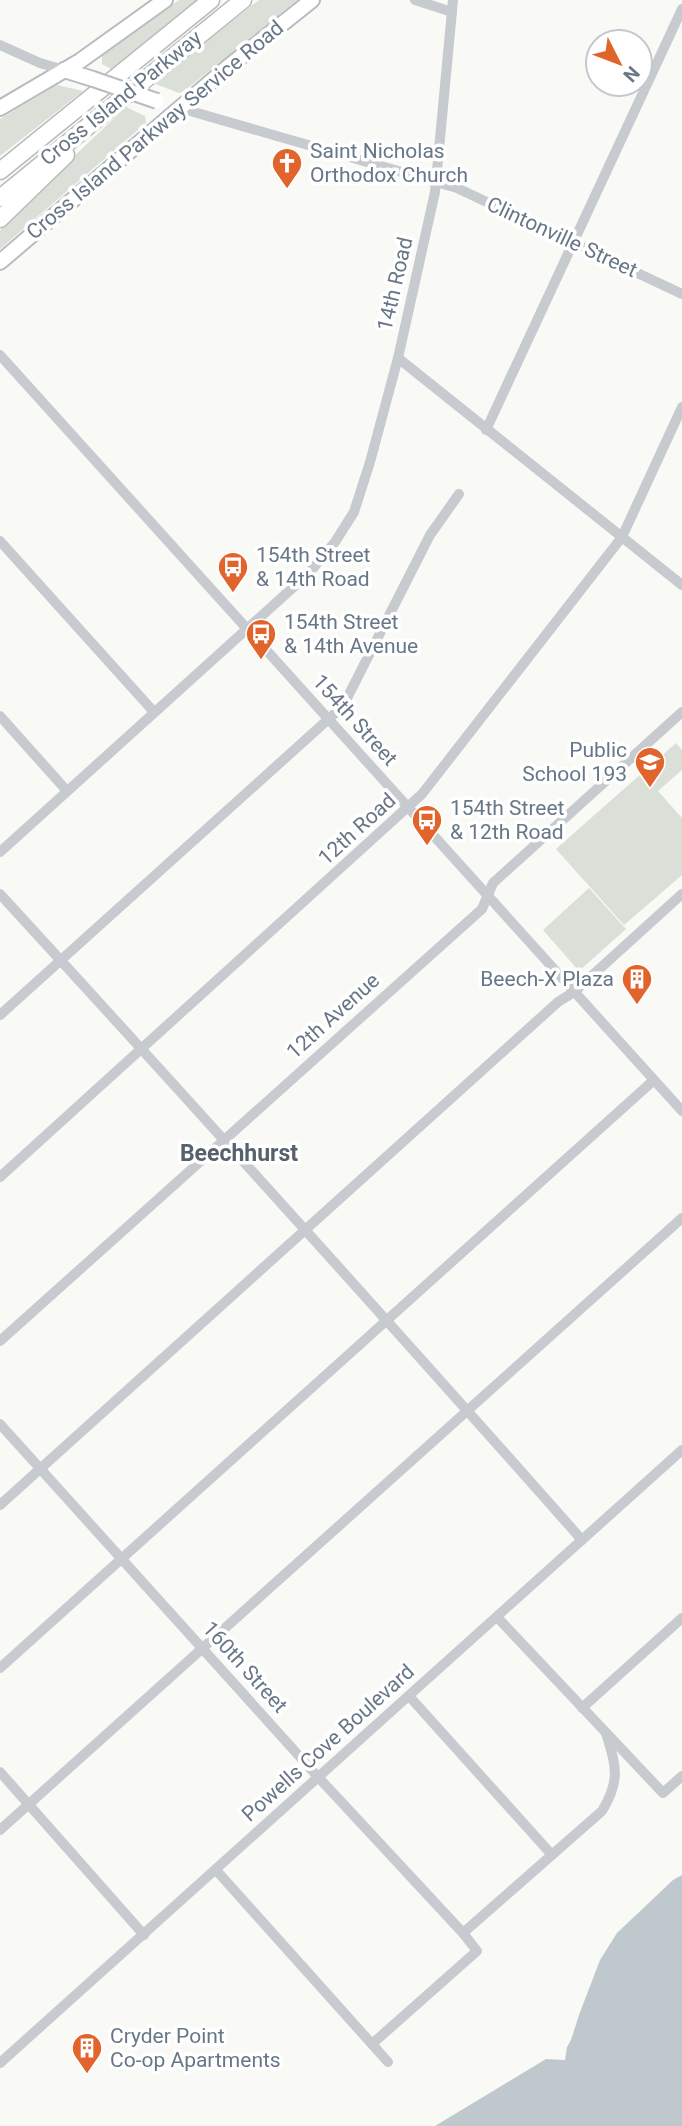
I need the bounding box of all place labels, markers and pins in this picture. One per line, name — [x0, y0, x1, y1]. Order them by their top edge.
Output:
place label: Saint Nicholas Orthodox Church — [310, 139, 468, 187]
church icon: Saint Nicholas Orthodox Church — [270, 146, 304, 190]
place label: 154th Street & 14th Road — [256, 543, 371, 591]
bus stop icon: 154th Street & 14th Road — [216, 550, 250, 594]
place label: 154th Street & 14th Avenue — [284, 610, 418, 658]
bus stop icon: 154th Street & 14th Avenue — [244, 617, 278, 661]
place label: Public School 193 — [522, 738, 627, 786]
school or university icon: Public School 193 — [633, 745, 667, 789]
place label: 154th Street & 12th Road — [450, 796, 565, 844]
bus stop icon: 154th Street & 12th Road — [410, 803, 444, 847]
building icon: Beech-X Plaza — [620, 962, 654, 1006]
place label: Beech-X Plaza — [480, 967, 614, 991]
place label: Cryder Point Co-op Apartments — [110, 2024, 281, 2072]
building icon: Cryder Point Co-op Apartments — [70, 2031, 104, 2075]

